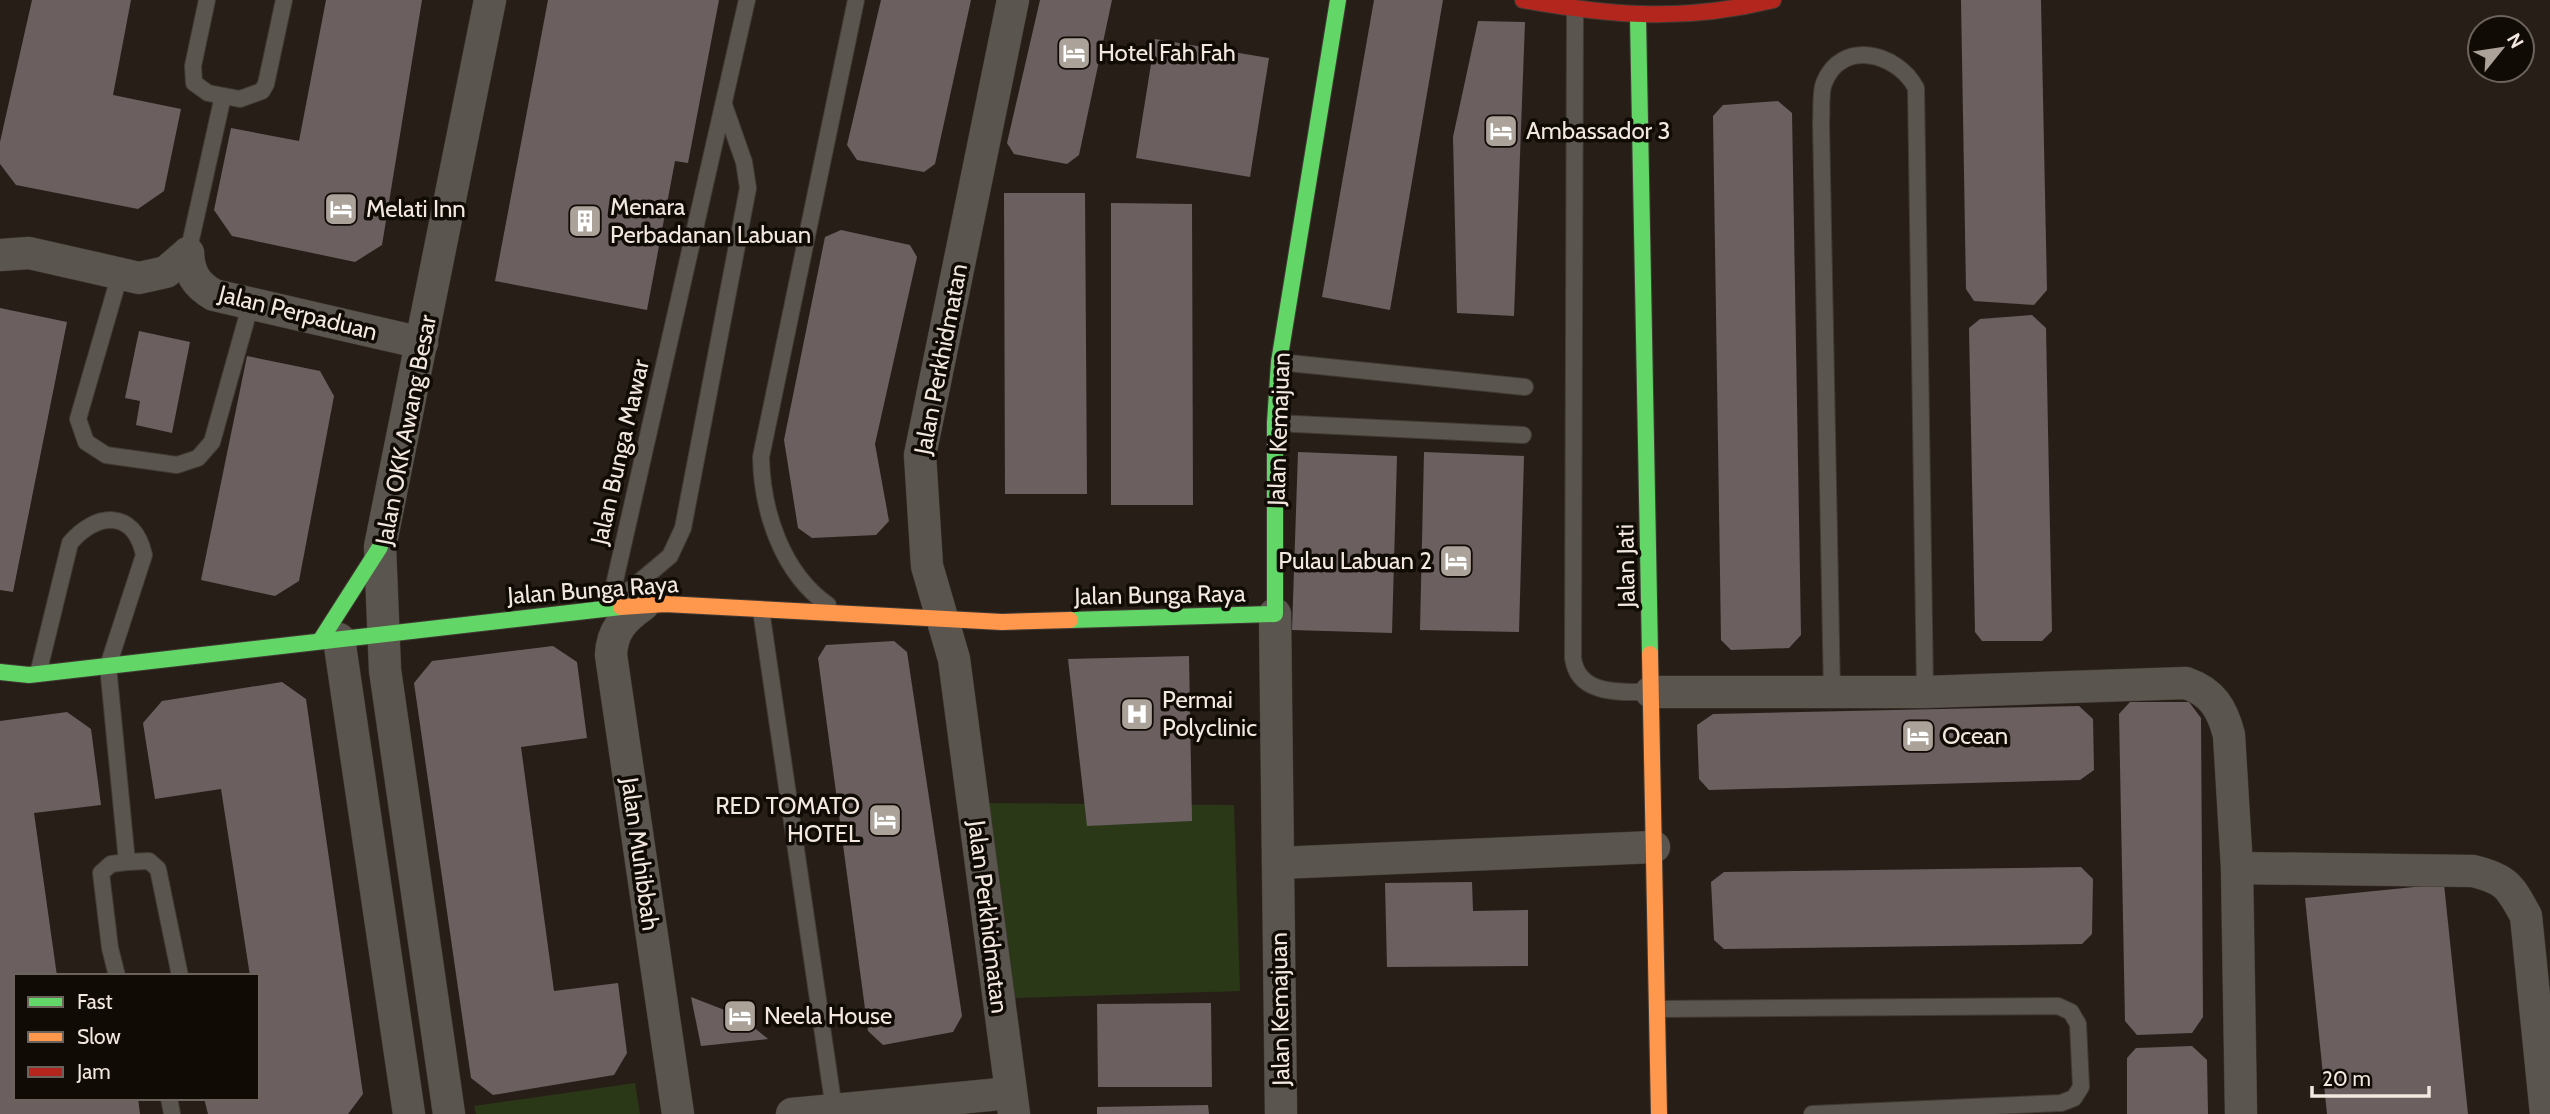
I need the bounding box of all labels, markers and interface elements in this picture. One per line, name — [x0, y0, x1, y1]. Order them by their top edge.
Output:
north arrow — [2466, 14, 2536, 84]
text: N — [2502, 29, 2529, 52]
hotel icon: Hotel Fah Fah — [1055, 34, 1093, 72]
place label: Hotel Fah Fah — [1098, 38, 1236, 67]
hotel icon: Ambassador 3 — [1482, 112, 1520, 150]
place label: Ambassador 3 — [1526, 116, 1671, 145]
hotel icon: Melati Inn — [322, 190, 360, 228]
place label: Menara Perbadanan Labuan — [610, 192, 811, 249]
place label: Melati Inn — [366, 194, 466, 223]
building icon: Menara Perbadanan Labuan — [566, 202, 604, 240]
street label: Jalan Perkhidmatan — [908, 261, 973, 458]
street label: Jalan Perpaduan — [215, 279, 380, 346]
street label: Jalan OKK Awang Besar — [369, 312, 442, 548]
street label: Jalan Kemajuan — [1261, 352, 1296, 507]
street label: Jalan Bunga Mawar — [584, 356, 655, 548]
street label: Jalan Jati — [1610, 524, 1641, 609]
hotel icon: Pulau Labuan 2 — [1437, 542, 1475, 580]
place label: Pulau Labuan 2 — [1278, 546, 1432, 575]
street label: Jalan Bunga Raya — [505, 569, 680, 610]
street label: Jalan Bunga Raya — [1073, 578, 1246, 611]
place label: Permai Polyclinic — [1162, 685, 1257, 742]
hospital icon: Permai Polyclinic — [1118, 695, 1156, 733]
hotel icon: Ocean — [1899, 717, 1937, 755]
place label: Ocean — [1942, 721, 2008, 750]
street label: Jalan Muhibbah — [615, 774, 666, 932]
place label: RED TOMATO HOTEL — [715, 791, 860, 848]
hotel icon: RED TOMATO HOTEL — [866, 801, 904, 839]
street label: Jalan Perkhidmatan — [962, 818, 1015, 1015]
street label: Jalan Kemajuan — [1264, 932, 1295, 1087]
legend — [14, 974, 259, 1100]
text: Fast — [77, 989, 113, 1014]
hotel icon: Neela House — [721, 997, 759, 1035]
place label: Neela House — [764, 1001, 892, 1030]
text: Slow — [77, 1024, 121, 1049]
scale bar — [2312, 1054, 2429, 1098]
text: Jam — [76, 1059, 111, 1084]
text: 20 m — [2322, 1066, 2371, 1091]

